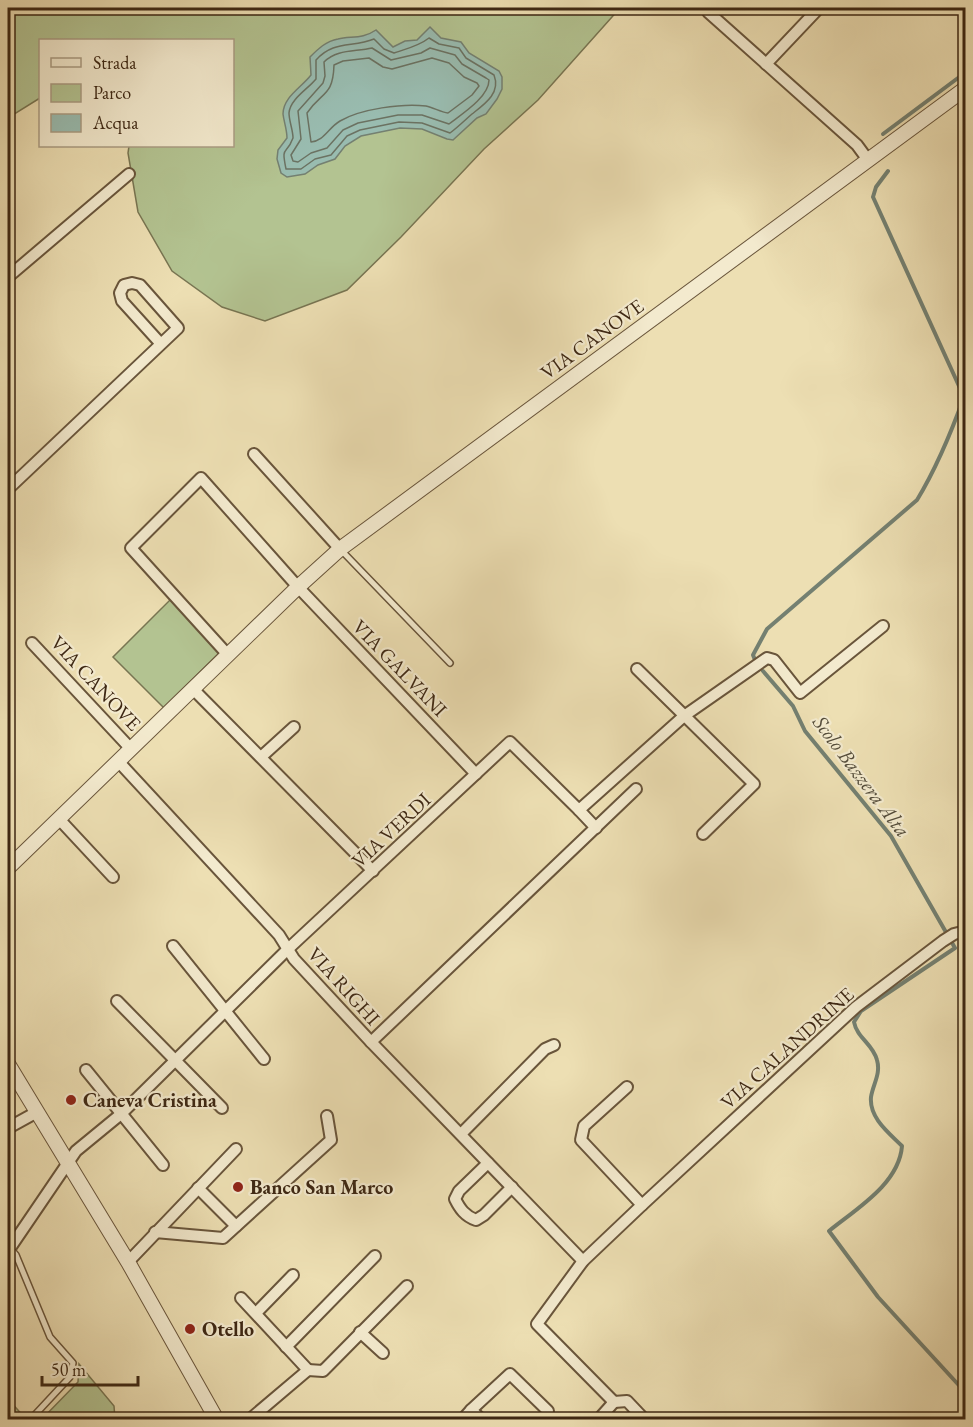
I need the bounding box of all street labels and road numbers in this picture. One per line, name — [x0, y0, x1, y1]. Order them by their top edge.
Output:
street label: VIA CANOVE — [535, 293, 649, 385]
street label: VIA GALVANI — [347, 614, 453, 722]
street label: VIA CANOVE — [45, 630, 147, 736]
street label: VIA VERDI — [346, 787, 436, 873]
street label: VIA RIGHI — [302, 941, 386, 1031]
street label: VIA CALANDRINE — [715, 981, 859, 1115]

